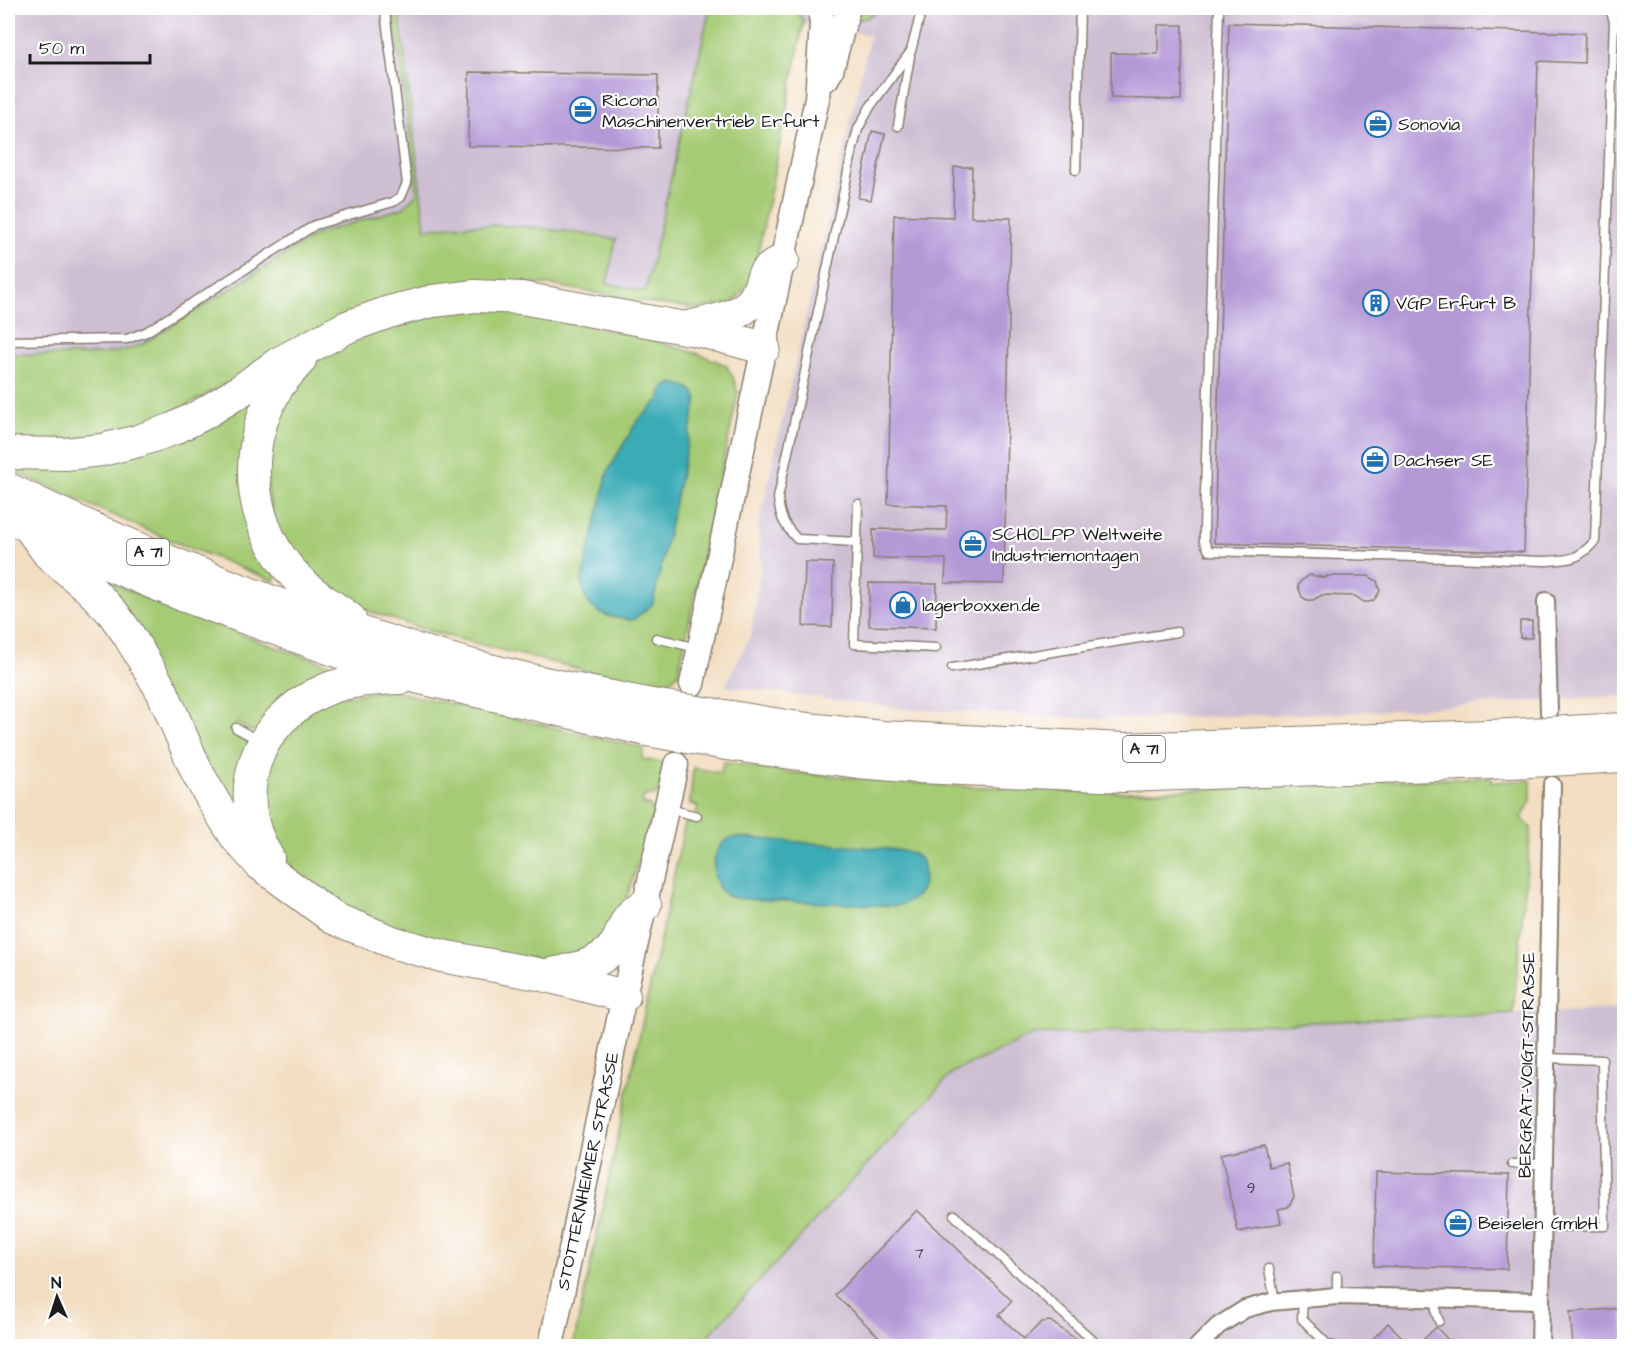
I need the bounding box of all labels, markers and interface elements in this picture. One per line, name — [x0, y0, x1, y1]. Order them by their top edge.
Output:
scale bar — [30, 27, 150, 65]
text: 50 m — [39, 36, 84, 61]
place label: Ricona Maschinenvertrieb Erfurt — [602, 88, 820, 134]
office icon: Ricona Maschinenvertrieb Erfurt — [568, 95, 598, 125]
office icon: Sonovia — [1363, 109, 1393, 139]
place label: Sonovia — [1398, 112, 1460, 137]
building icon: VGP Erfurt B — [1361, 288, 1391, 318]
place label: VGP Erfurt B — [1396, 291, 1516, 316]
office icon: Dachser SE — [1360, 445, 1390, 475]
place label: Dachser SE — [1394, 448, 1494, 473]
place label: SCHOLPP Weltweite Industriemontagen — [992, 522, 1163, 569]
office icon: SCHOLPP Weltweite Industriemontagen — [958, 529, 988, 559]
road number: A 71 — [127, 539, 169, 565]
shop icon: lagerboxxen.de — [888, 590, 918, 620]
place label: lagerboxxen.de — [922, 593, 1041, 619]
road number: A 71 — [1123, 736, 1165, 762]
street label: BERGRAT-VOIGT-STRASSE — [1513, 951, 1541, 1178]
street label: STOTTERNHEIMER STRASSE — [551, 1049, 626, 1292]
house number: 9 — [1247, 1178, 1255, 1199]
office icon: Beiselen GmbH — [1443, 1208, 1473, 1238]
place label: Beiselen GmbH — [1478, 1211, 1598, 1236]
house number: 7 — [914, 1243, 924, 1264]
north arrow — [27, 1267, 87, 1327]
text: N — [51, 1272, 62, 1294]

